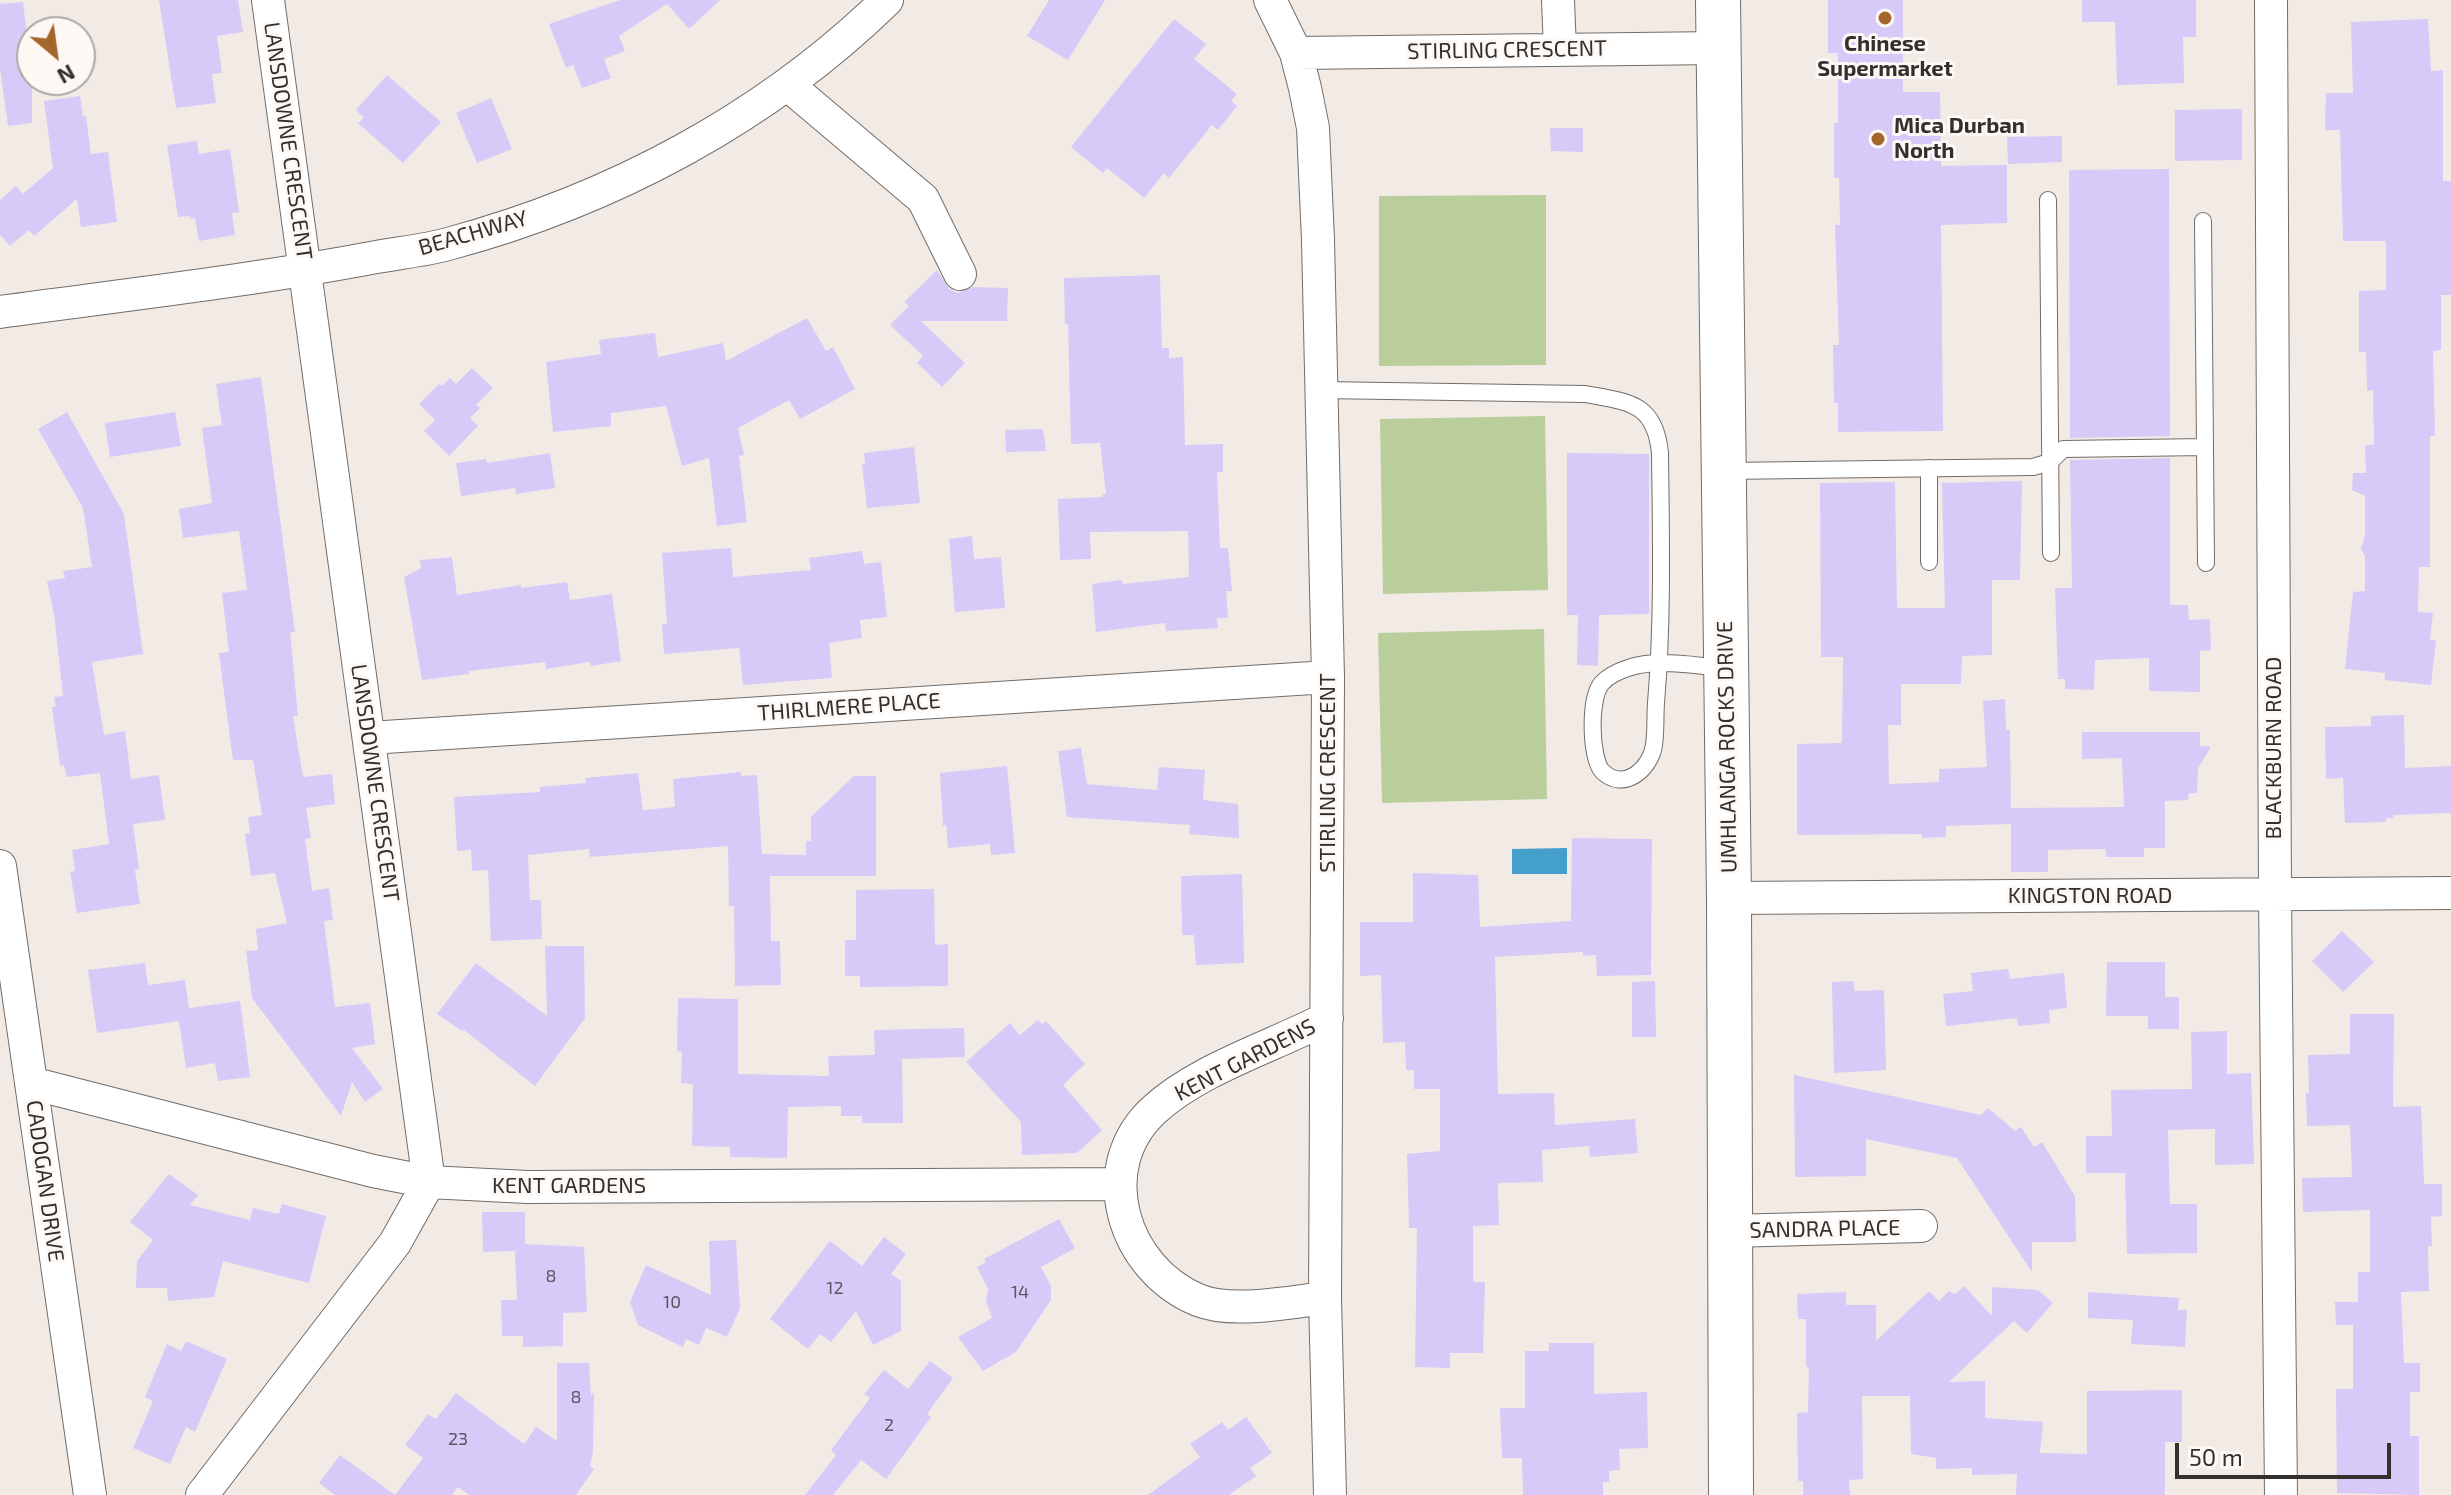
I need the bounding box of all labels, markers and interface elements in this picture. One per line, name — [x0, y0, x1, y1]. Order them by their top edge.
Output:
marker: Chinese Supermarket — [1876, 9, 1894, 27]
north arrow — [16, 16, 96, 96]
street label: LANSDOWNE CRESCENT — [258, 20, 318, 262]
place label: Chinese Supermarket — [1817, 31, 1953, 82]
street label: STIRLING CRESCENT — [1407, 35, 1607, 65]
text: N — [53, 60, 80, 90]
place label: Mica Durban North — [1894, 113, 2025, 164]
marker: Mica Durban North — [1869, 130, 1887, 148]
street label: BEACHWAY — [415, 205, 531, 261]
street label: UMHLANGA ROCKS DRIVE — [1712, 621, 1742, 873]
street label: BLACKBURN ROAD — [2261, 657, 2287, 839]
street label: LANSDOWNE CRESCENT — [345, 662, 405, 904]
street label: STIRLING CRESCENT — [1315, 673, 1341, 873]
street label: THIRLMERE PLACE — [757, 687, 941, 727]
street label: KINGSTON ROAD — [2008, 883, 2172, 909]
street label: KENT GARDENS — [1170, 1013, 1320, 1107]
street label: CADOGAN DRIVE — [21, 1098, 69, 1264]
street label: KENT GARDENS — [492, 1173, 646, 1199]
street label: SANDRA PLACE — [1749, 1214, 1901, 1244]
house number: 8 — [546, 1265, 556, 1287]
house number: 12 — [826, 1277, 844, 1299]
house number: 14 — [1011, 1281, 1029, 1303]
house number: 10 — [663, 1291, 681, 1313]
house number: 8 — [571, 1386, 581, 1408]
house number: 2 — [884, 1414, 894, 1436]
scale bar — [2179, 1427, 2395, 1477]
house number: 23 — [448, 1428, 468, 1450]
text: 50 m — [2189, 1442, 2243, 1471]

